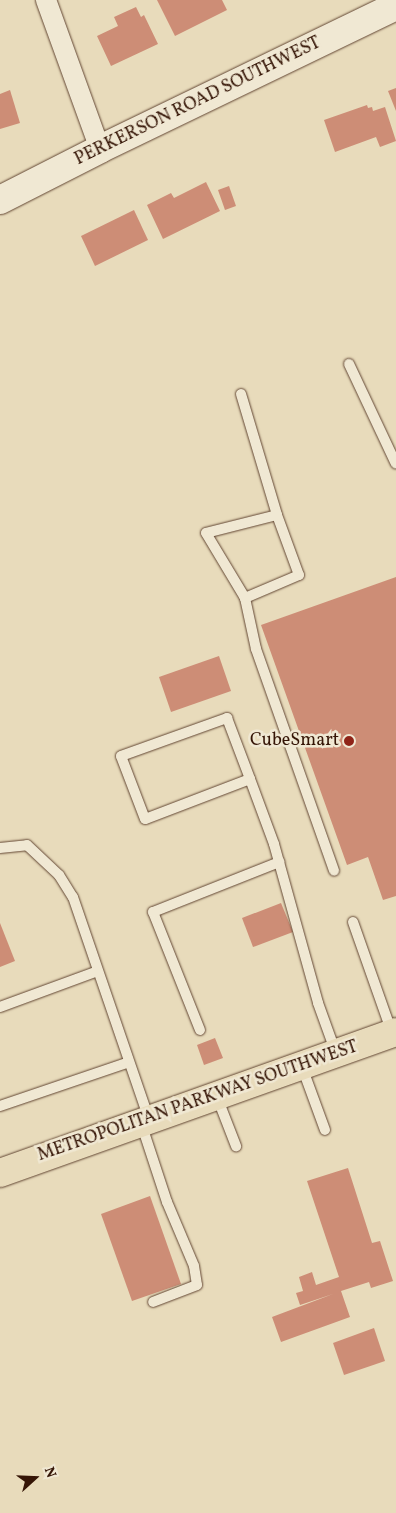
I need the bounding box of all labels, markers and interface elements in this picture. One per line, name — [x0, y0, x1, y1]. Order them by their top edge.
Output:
street label: PERKERSON ROAD SOUTHWEST — [71, 33, 325, 171]
place label: CubeSmart — [250, 730, 339, 752]
marker: CubeSmart — [343, 735, 355, 747]
street label: METROPOLITAN PARKWAY SOUTHWEST — [35, 1037, 361, 1167]
north arrow — [10, 1453, 60, 1503]
text: N — [39, 1465, 60, 1481]

